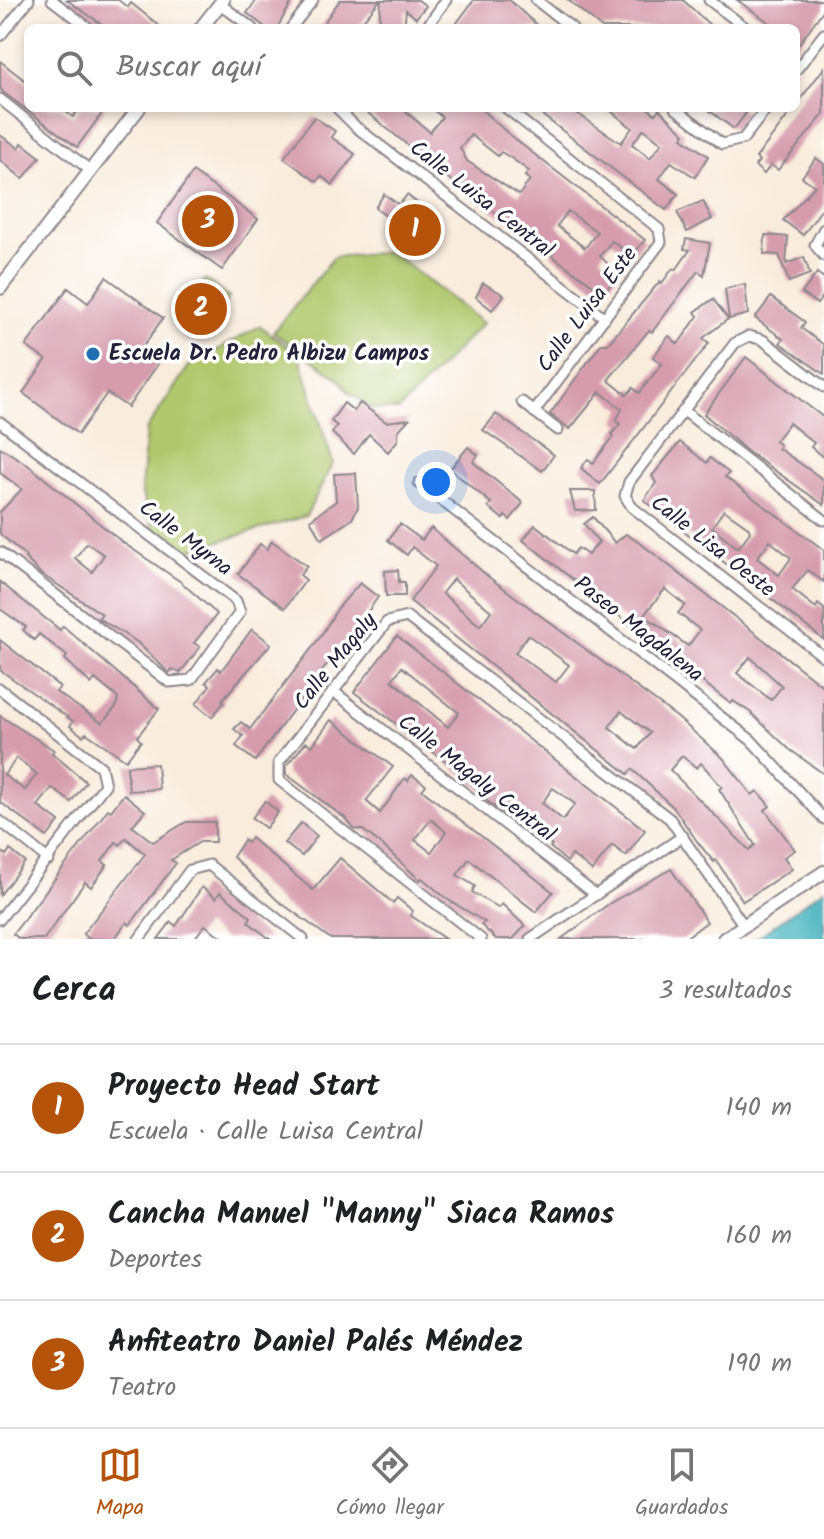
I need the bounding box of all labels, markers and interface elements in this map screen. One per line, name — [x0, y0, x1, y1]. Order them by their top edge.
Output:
search box — [24, 24, 800, 112]
text: Buscar aquí — [116, 44, 262, 92]
icon: search — [52, 46, 96, 90]
street label: Calle Luisa Central — [401, 132, 561, 268]
pin: 3 — [182, 191, 234, 251]
pin: 1 — [389, 200, 441, 260]
street label: Calle Luisa Este — [529, 239, 647, 380]
pin: 2 — [175, 279, 227, 339]
place label: Escuela Dr. Pedro Albizu Campos — [109, 337, 430, 372]
marker: Escuela Dr. Pedro Albizu Campos — [84, 345, 102, 363]
your location — [416, 462, 456, 502]
street label: Calle Lisa Oeste — [642, 487, 782, 607]
street label: Calle Myrna — [131, 492, 239, 586]
street label: Paseo Magdalena — [565, 568, 711, 692]
street label: Calle Magaly — [286, 605, 387, 719]
street label: Calle Magaly Central — [389, 706, 563, 852]
text: Cerca — [32, 964, 116, 1018]
text: 3 resultados — [658, 970, 792, 1012]
text: Proyecto Head Start — [108, 1063, 380, 1111]
text: 1 — [54, 1087, 62, 1129]
text: 140 m — [725, 1087, 792, 1129]
text: Escuela · Calle Luisa Central — [108, 1111, 423, 1153]
text: Cancha Manuel "Manny" Siaca Ramos — [108, 1191, 614, 1239]
text: 2 — [50, 1215, 66, 1257]
text: 160 m — [725, 1215, 792, 1257]
text: Deportes — [108, 1239, 202, 1281]
text: Anfiteatro Daniel Palés Méndez — [108, 1319, 523, 1367]
text: 3 — [51, 1343, 65, 1385]
text: 190 m — [727, 1343, 792, 1385]
text: Teatro — [108, 1367, 176, 1409]
tab: Mapa — [96, 1443, 144, 1526]
tab: Cómo llegar — [336, 1443, 444, 1526]
tab: Guardados — [635, 1443, 728, 1526]

